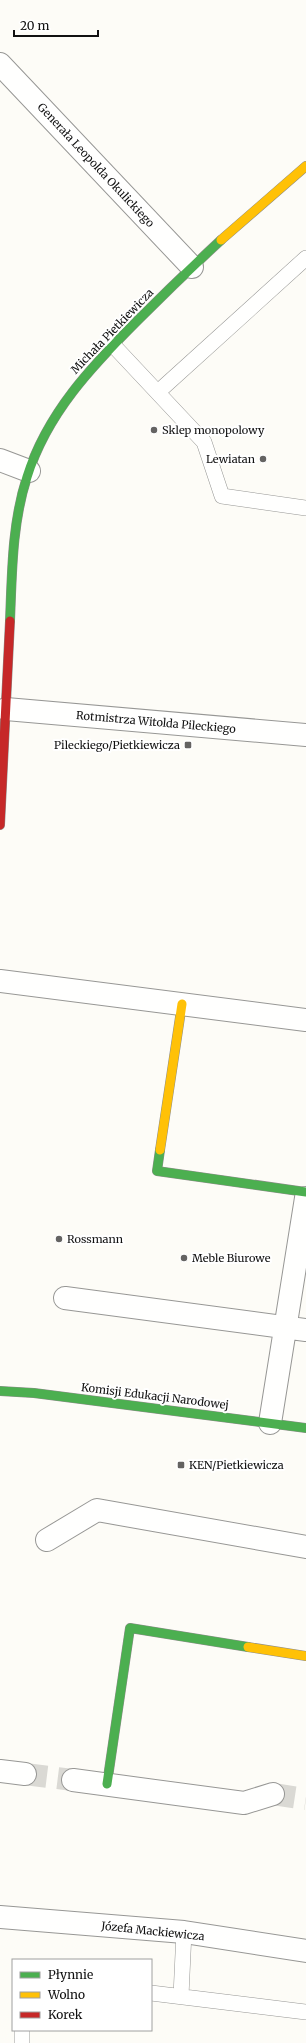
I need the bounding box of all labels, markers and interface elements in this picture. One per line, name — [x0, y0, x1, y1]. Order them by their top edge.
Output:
scale bar — [14, 12, 98, 38]
text: 20 m — [20, 18, 49, 33]
street label: Generała Leopolda Okulickiego — [35, 100, 158, 230]
street label: Michała Pietkiewicza — [68, 285, 156, 377]
place label: Sklep monopolowy — [162, 423, 265, 437]
marker: Sklep monopolowy — [149, 425, 159, 435]
place label: Lewiatan — [206, 452, 256, 466]
marker: Lewiatan — [258, 454, 268, 464]
street label: Rotmistrza Witolda Pileckiego — [76, 708, 237, 736]
place label: Pileckiego/Pietkiewicza — [54, 738, 180, 752]
marker: Pileckiego/Pietkiewicza — [183, 740, 193, 750]
place label: Rossmann — [67, 1232, 124, 1246]
marker: Rossmann — [54, 1234, 64, 1244]
place label: Meble Biurowe — [192, 1251, 271, 1265]
marker: Meble Biurowe — [179, 1253, 189, 1263]
street label: Komisji Edukacji Narodowej — [80, 1380, 230, 1412]
place label: KEN/Pietkiewicza — [189, 1458, 284, 1472]
marker: KEN/Pietkiewicza — [176, 1460, 186, 1470]
street label: Józefa Mackiewicza — [100, 1919, 205, 1943]
legend — [12, 1959, 152, 2031]
text: Płynnie — [48, 1967, 93, 1982]
text: Wolno — [47, 1987, 85, 2002]
text: Korek — [48, 2007, 83, 2022]

